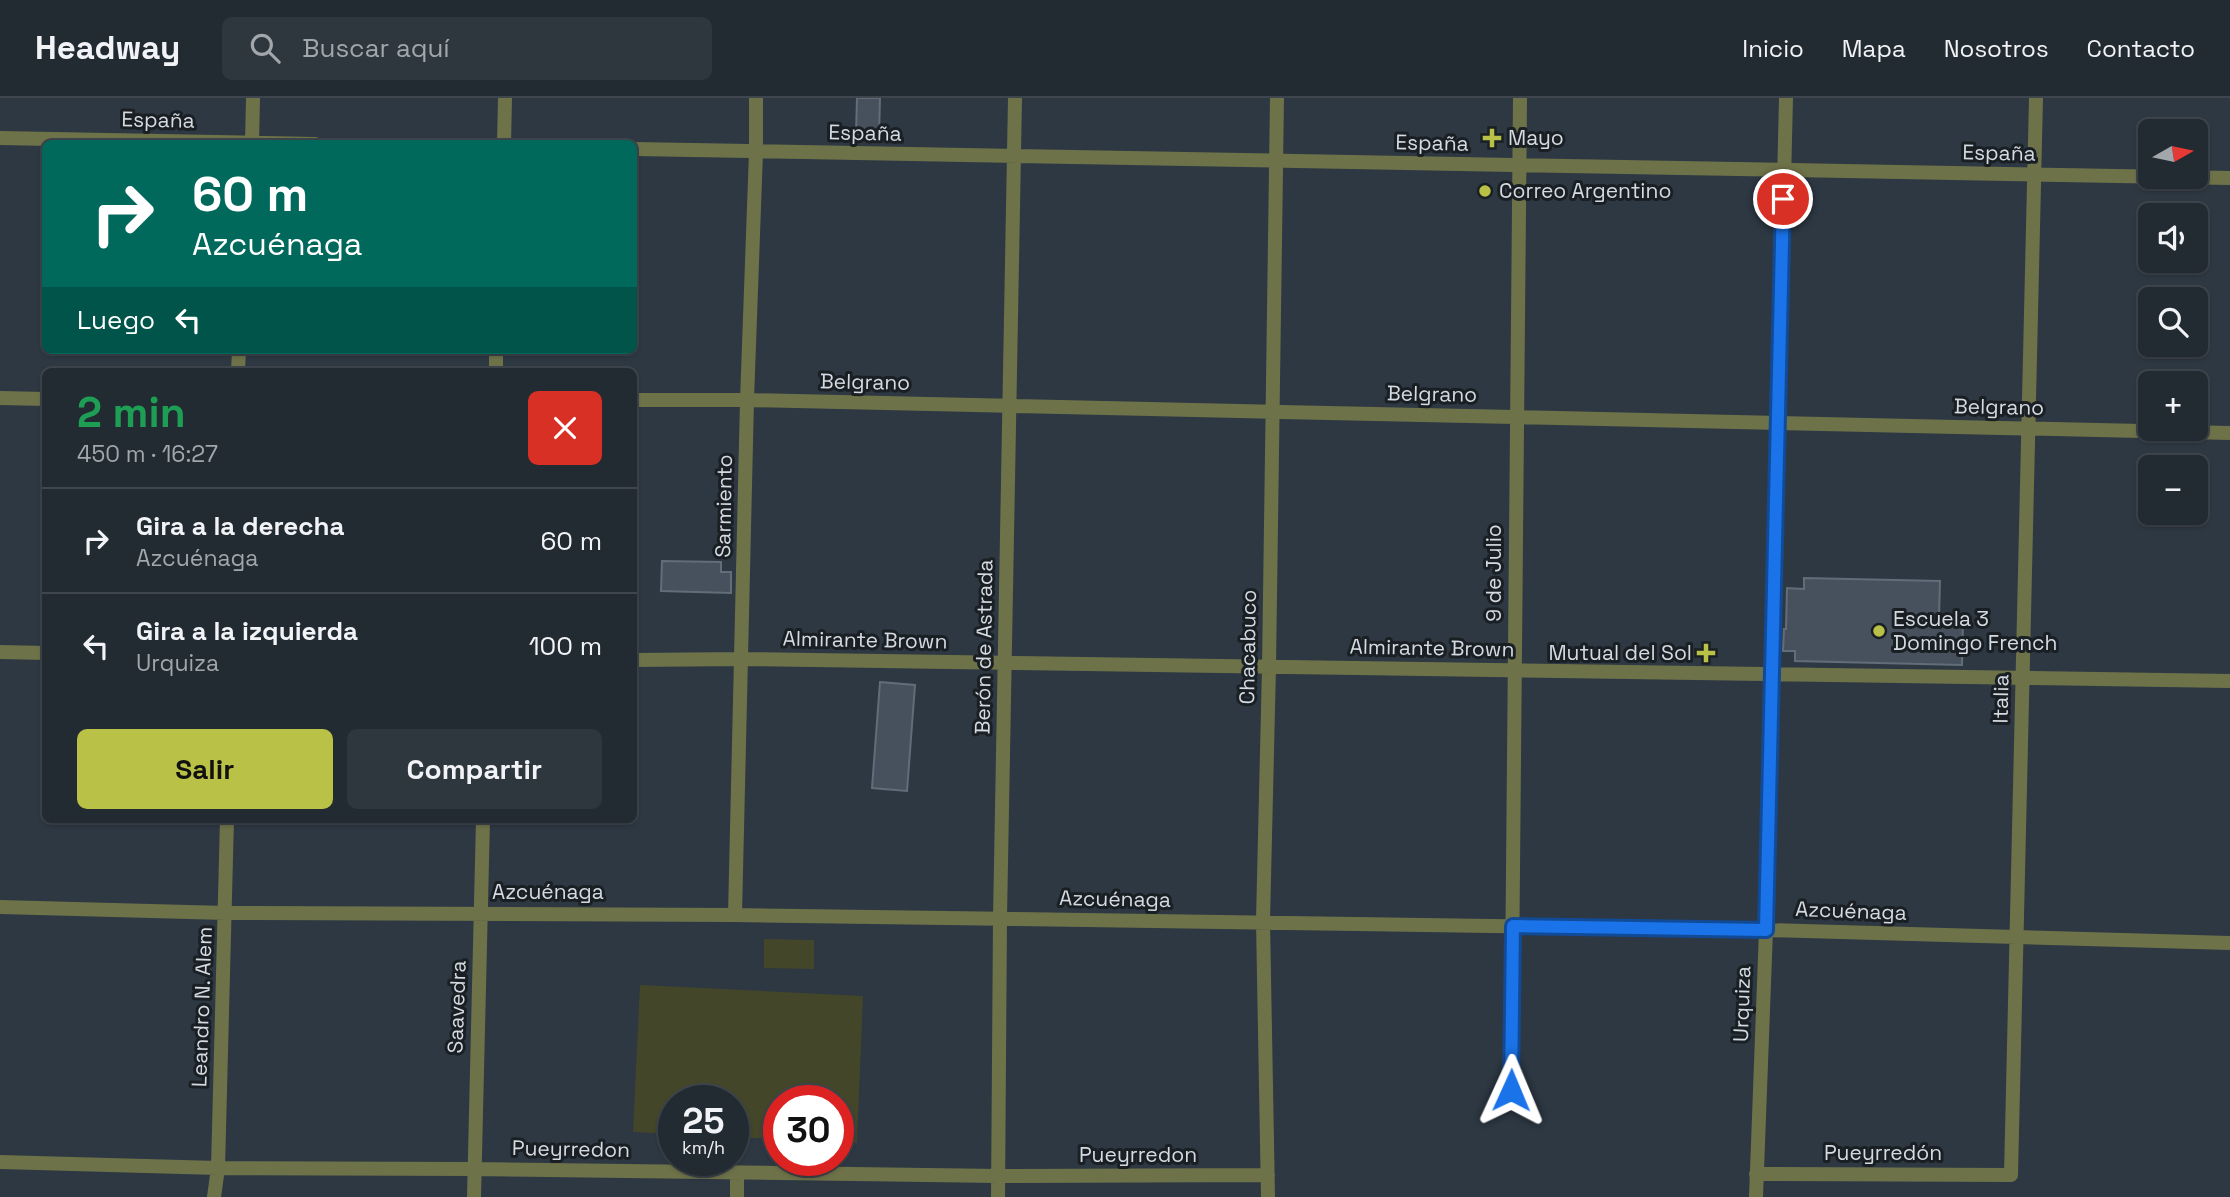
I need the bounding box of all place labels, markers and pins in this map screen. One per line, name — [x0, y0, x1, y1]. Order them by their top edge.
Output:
place label: Mayo — [1508, 124, 1564, 151]
marker: Mayo — [1482, 128, 1502, 148]
pin — [1753, 169, 1813, 229]
place label: Correo Argentino — [1499, 177, 1671, 204]
marker: Correo Argentino — [1477, 183, 1493, 199]
place label: Escuela 3 Domingo French — [1893, 605, 2057, 656]
marker: Escuela 3 Domingo French — [1871, 623, 1887, 639]
place label: Mutual del Sol — [1548, 639, 1692, 666]
marker: Mutual del Sol — [1698, 645, 1714, 661]

